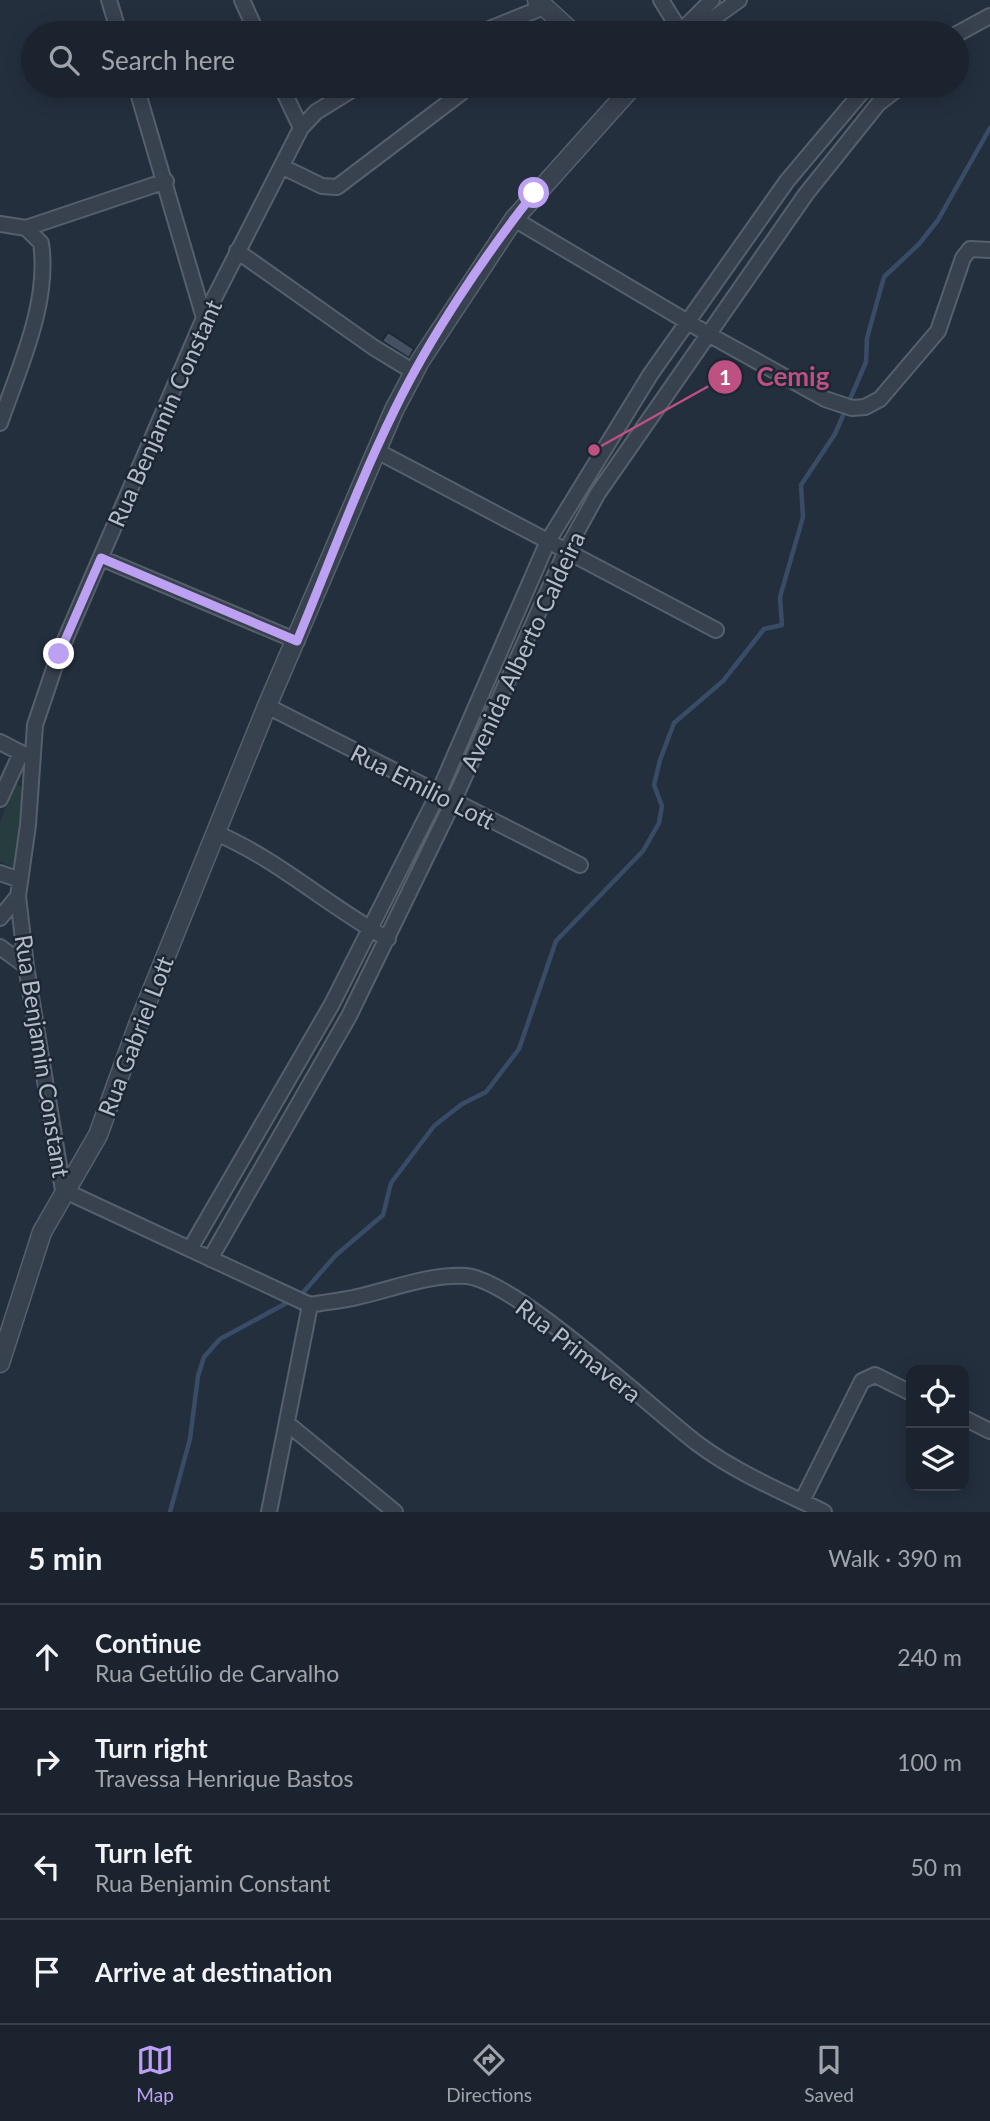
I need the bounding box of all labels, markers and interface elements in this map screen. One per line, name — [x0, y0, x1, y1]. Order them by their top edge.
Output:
search box — [21, 21, 969, 98]
icon: search — [45, 41, 83, 79]
text: Search here — [101, 44, 235, 76]
route start — [518, 177, 549, 208]
street label: Rua Benjamin Constant — [101, 295, 227, 531]
callout: Cemig — [707, 354, 843, 401]
text: Cemig — [757, 360, 830, 392]
text: 1 — [719, 364, 731, 389]
street label: Avenida Alberto Caldeira — [454, 527, 590, 775]
route end — [43, 638, 74, 669]
street label: Rua Emilio Lott — [346, 737, 500, 835]
street label: Rua Benjamin Constant — [9, 932, 77, 1180]
street label: Rua Gabriel Lott — [91, 951, 179, 1120]
street label: Rua Primavera — [510, 1292, 648, 1408]
map controls — [906, 1365, 969, 1491]
button: locate — [906, 1365, 969, 1428]
button: layers — [906, 1428, 969, 1491]
text: 5 min — [28, 1540, 102, 1576]
text: Walk · 390 m — [828, 1544, 962, 1572]
text: Continue — [95, 1627, 201, 1659]
icon: ahead — [28, 1638, 66, 1676]
text: 240 m — [897, 1643, 962, 1671]
text: Rua Getúlio de Carvalho — [95, 1659, 339, 1687]
text: Turn right — [95, 1732, 208, 1764]
icon: right — [28, 1743, 66, 1781]
text: 100 m — [897, 1748, 962, 1776]
text: Travessa Henrique Bastos — [95, 1764, 353, 1792]
text: Turn left — [95, 1837, 192, 1869]
icon: left — [28, 1848, 66, 1886]
text: 50 m — [911, 1853, 962, 1881]
text: Rua Benjamin Constant — [95, 1869, 330, 1897]
icon: arrive — [28, 1953, 66, 1991]
text: Arrive at destination — [95, 1956, 332, 1988]
tab: Map — [136, 2041, 174, 2106]
tab: Directions — [446, 2041, 532, 2106]
tab: Saved — [804, 2041, 854, 2106]

